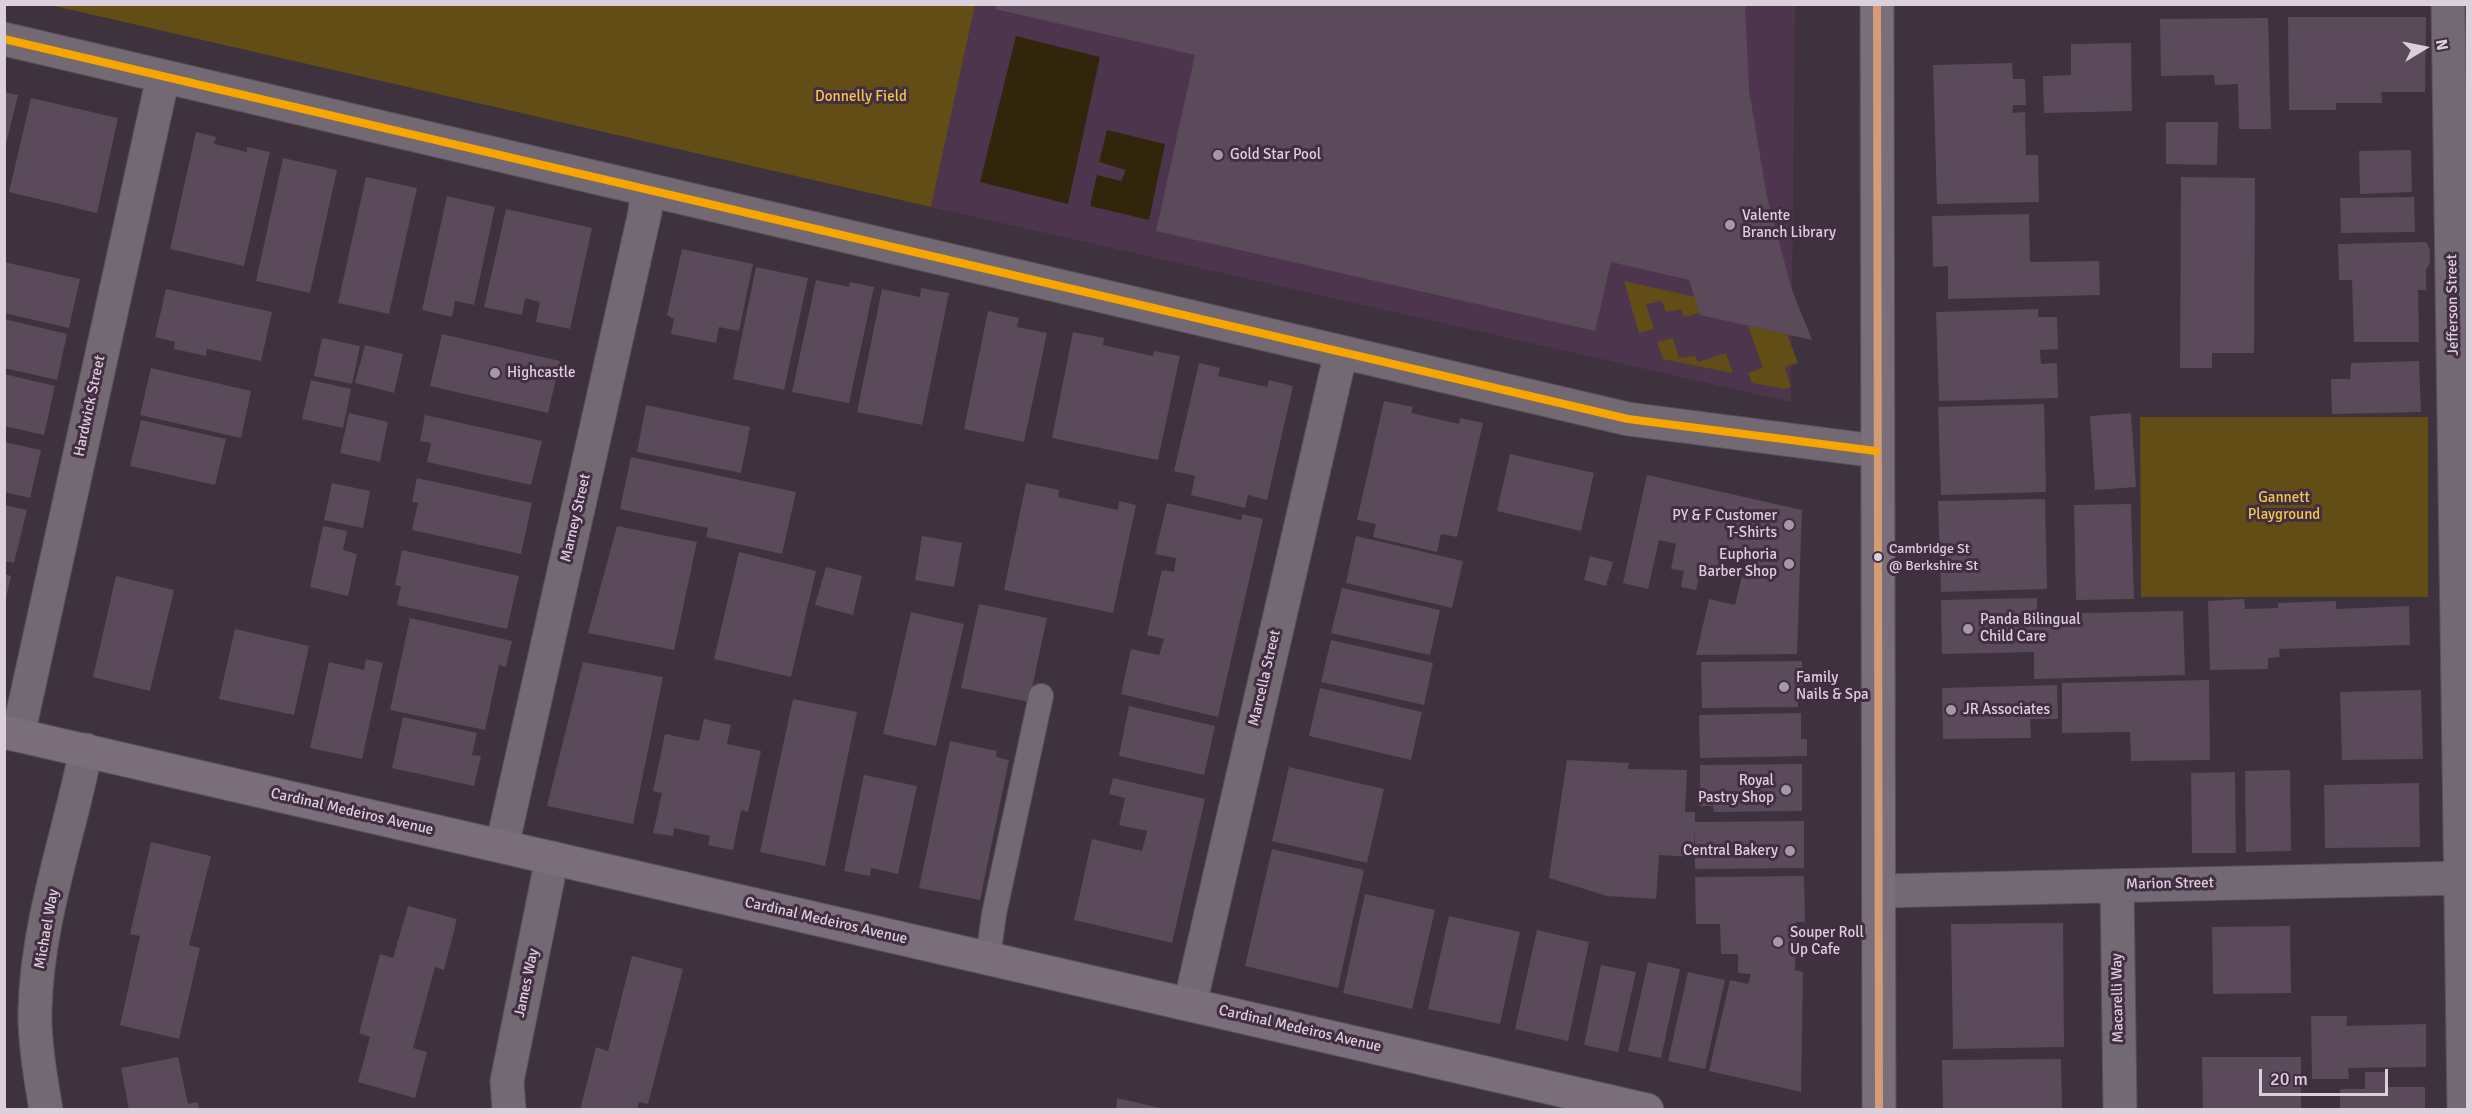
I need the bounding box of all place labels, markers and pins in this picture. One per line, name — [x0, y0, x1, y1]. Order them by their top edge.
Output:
place label: Gold Star Pool — [1230, 146, 1321, 164]
marker: Gold Star Pool — [1211, 148, 1225, 162]
place label: Valente Branch Library — [1742, 207, 1836, 242]
marker: Valente Branch Library — [1723, 218, 1737, 232]
place label: Highcastle — [507, 364, 576, 382]
marker: Highcastle — [488, 366, 502, 380]
place label: PY & F Customer T-Shirts — [1672, 507, 1777, 542]
marker: PY & F Customer T-Shirts — [1782, 518, 1796, 532]
place label: Cambridge St @ Berkshire St — [1889, 541, 1978, 574]
place label: Euphoria Barber Shop — [1698, 546, 1777, 581]
marker: Cambridge St @ Berkshire St — [1872, 551, 1884, 563]
marker: Euphoria Barber Shop — [1782, 557, 1796, 571]
place label: Panda Bilingual Child Care — [1980, 611, 2081, 646]
marker: Panda Bilingual Child Care — [1961, 622, 1975, 636]
place label: Family Nails & Spa — [1796, 669, 1869, 704]
marker: Family Nails & Spa — [1777, 680, 1791, 694]
place label: JR Associates — [1963, 701, 2050, 719]
marker: JR Associates — [1944, 703, 1958, 717]
place label: Royal Pastry Shop — [1698, 772, 1774, 807]
marker: Royal Pastry Shop — [1779, 783, 1793, 797]
place label: Central Bakery — [1683, 842, 1778, 860]
marker: Central Bakery — [1783, 844, 1797, 858]
place label: Souper Roll Up Cafe — [1790, 924, 1864, 959]
marker: Souper Roll Up Cafe — [1771, 935, 1785, 949]

